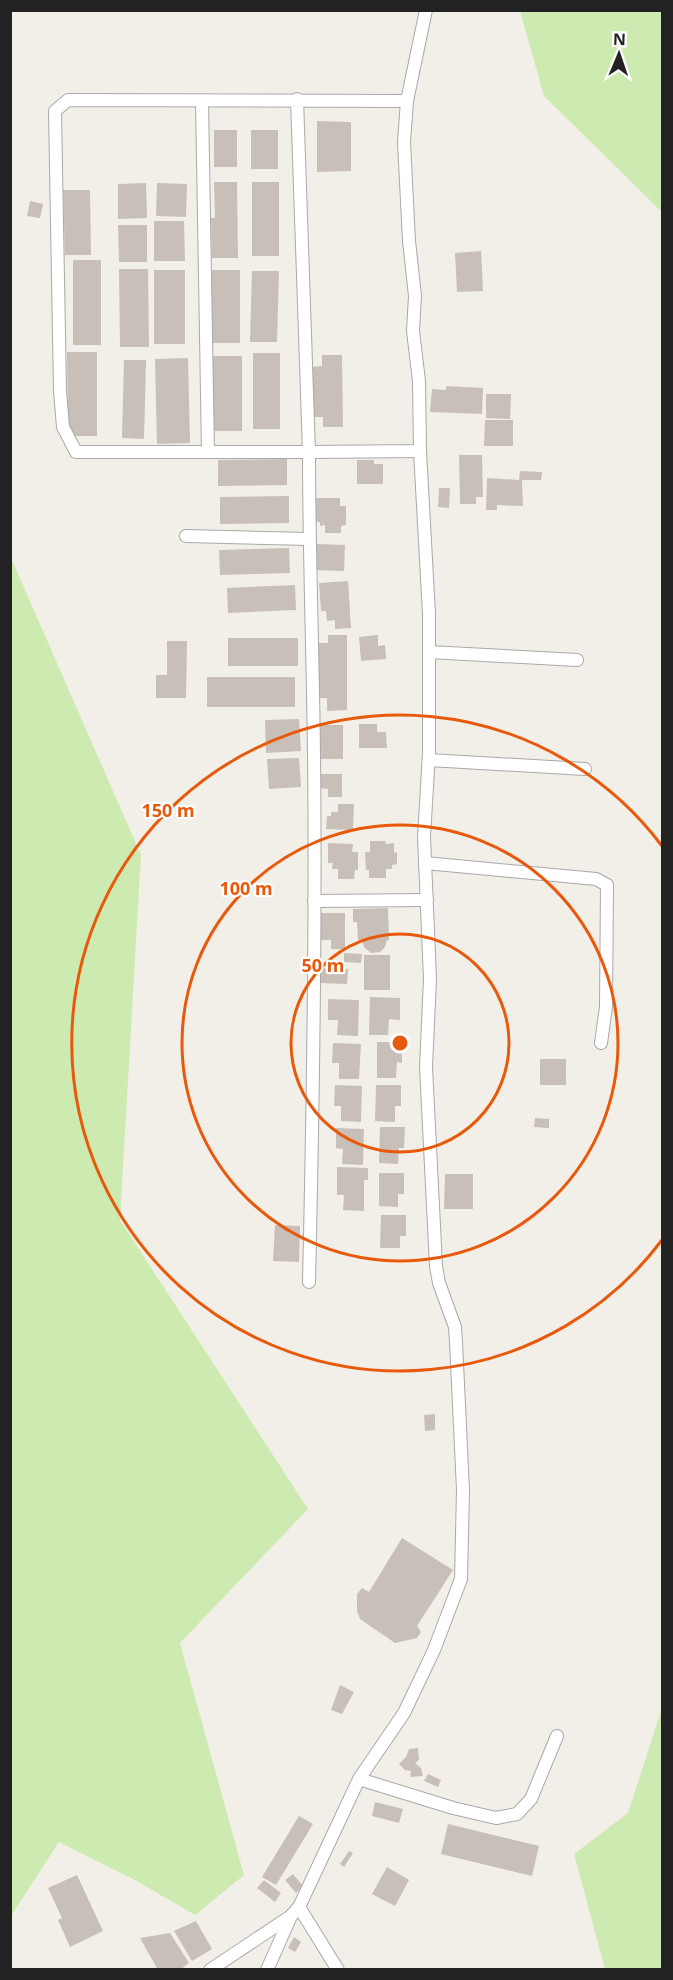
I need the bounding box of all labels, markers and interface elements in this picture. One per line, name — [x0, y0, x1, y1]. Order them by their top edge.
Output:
north arrow — [589, 24, 649, 84]
text: N — [613, 28, 626, 50]
text: 150 m — [141, 798, 195, 822]
text: 100 m — [219, 876, 273, 900]
text: 50 m — [302, 953, 344, 977]
centre of rings — [390, 1033, 410, 1053]

